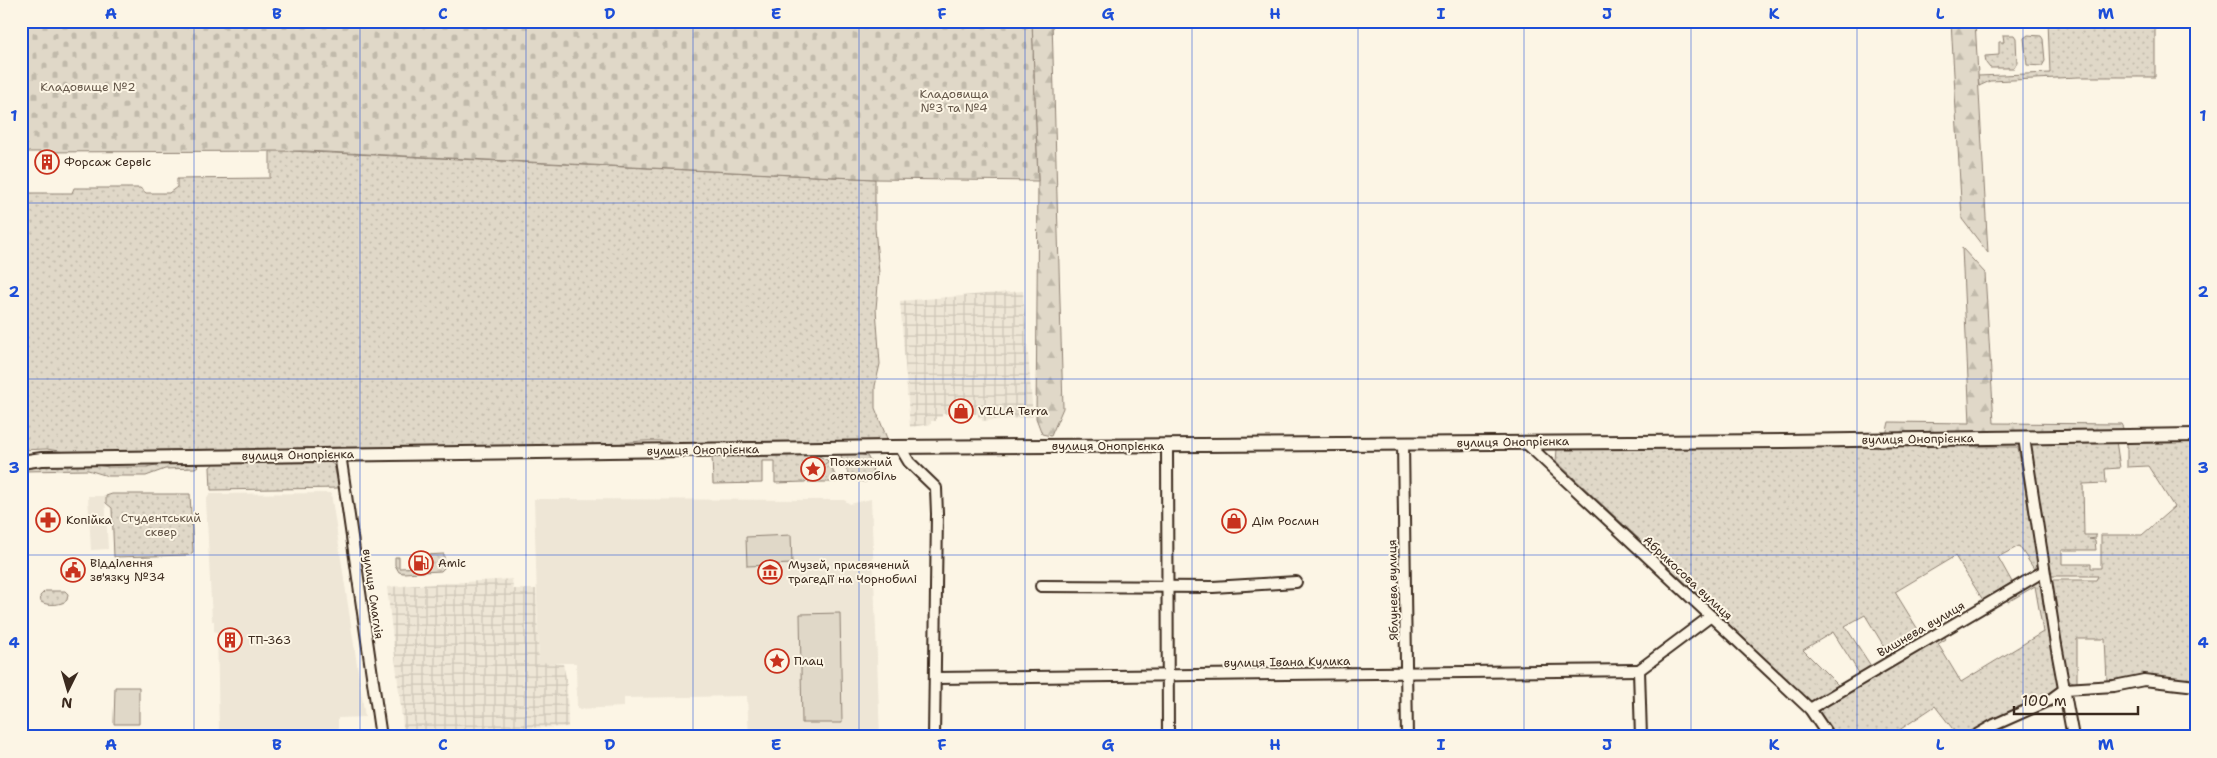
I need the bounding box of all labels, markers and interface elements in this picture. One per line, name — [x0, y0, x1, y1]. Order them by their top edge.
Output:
text: A — [105, 3, 117, 24]
text: B — [272, 3, 282, 24]
text: C — [438, 3, 448, 24]
text: D — [604, 3, 616, 24]
text: E — [771, 3, 781, 24]
text: F — [937, 3, 947, 24]
text: G — [1102, 3, 1115, 24]
text: H — [1269, 3, 1281, 24]
text: I — [1437, 3, 1446, 24]
text: J — [1602, 3, 1612, 24]
text: K — [1769, 3, 1780, 24]
text: L — [1936, 3, 1945, 24]
text: M — [2098, 3, 2115, 24]
park label: Кладовище №2 — [40, 79, 136, 95]
park label: Кладовища №3 та №4 — [919, 86, 989, 116]
text: 1 — [10, 105, 18, 126]
text: 1 — [2199, 105, 2207, 126]
building icon: Форсаж Сервіс — [34, 149, 60, 175]
place label: Форсаж Сервіс — [64, 154, 151, 170]
text: 2 — [8, 281, 20, 302]
text: 2 — [2197, 281, 2209, 302]
shop icon: VILLA Terra — [948, 398, 974, 424]
place label: VILLA Terra — [978, 403, 1049, 419]
street label: вулиця Онопрієнка — [1862, 430, 1975, 448]
street label: вулиця Онопрієнка — [1457, 433, 1570, 451]
street label: вулиця Онопрієнка — [1052, 438, 1165, 454]
street label: вулиця Онопрієнка — [647, 441, 760, 459]
street label: вулиця Онопрієнка — [242, 446, 355, 464]
place label: Пожежний автомобіль — [830, 454, 897, 484]
place icon: Пожежний автомобіль — [800, 456, 826, 482]
text: 3 — [8, 457, 20, 478]
text: 3 — [2197, 457, 2209, 478]
pharmacy icon: Копійка — [35, 507, 61, 533]
shop icon: Дім Рослин — [1221, 508, 1247, 534]
park label: Студентський сквер — [121, 510, 201, 540]
place label: Копійка — [66, 512, 112, 528]
place label: Дім Рослин — [1252, 513, 1319, 529]
street label: Абрикосова вулиця — [1640, 532, 1736, 624]
street label: Яблунева вулиця — [1384, 539, 1402, 641]
street label: вулиця Смаглія — [359, 548, 387, 640]
fuel station icon: Amic — [408, 550, 434, 576]
place label: Відділення зв'язку №34 — [90, 555, 165, 585]
place label: Amic — [438, 555, 466, 571]
public building icon: Відділення зв'язку №34 — [60, 557, 86, 583]
place label: Музей, присвячений трагедії на Чорнобилі — [788, 557, 917, 587]
museum icon: Музей, присвячений трагедії на Чорнобилі — [757, 559, 783, 585]
street label: Вишнева вулиця — [1874, 597, 1968, 661]
building icon: ТП-363 — [217, 627, 243, 653]
text: 4 — [8, 632, 20, 653]
place label: ТП-363 — [248, 632, 291, 648]
text: 4 — [2197, 632, 2209, 653]
place icon: Плац — [764, 648, 790, 674]
place label: Плац — [794, 653, 824, 669]
street label: вулиця Івана Кулика — [1224, 653, 1351, 671]
north arrow — [42, 666, 92, 716]
scale bar — [2014, 683, 2138, 715]
text: 100 m — [2022, 691, 2067, 711]
text: N — [61, 694, 73, 712]
text: A — [105, 734, 117, 755]
text: B — [272, 734, 282, 755]
text: C — [438, 734, 448, 755]
text: D — [604, 734, 616, 755]
text: E — [771, 734, 781, 755]
text: F — [937, 734, 947, 755]
text: G — [1102, 734, 1115, 755]
text: H — [1269, 734, 1281, 755]
text: I — [1437, 734, 1446, 755]
text: J — [1602, 734, 1612, 755]
text: K — [1769, 734, 1780, 755]
text: L — [1936, 734, 1945, 755]
text: M — [2098, 734, 2115, 755]

